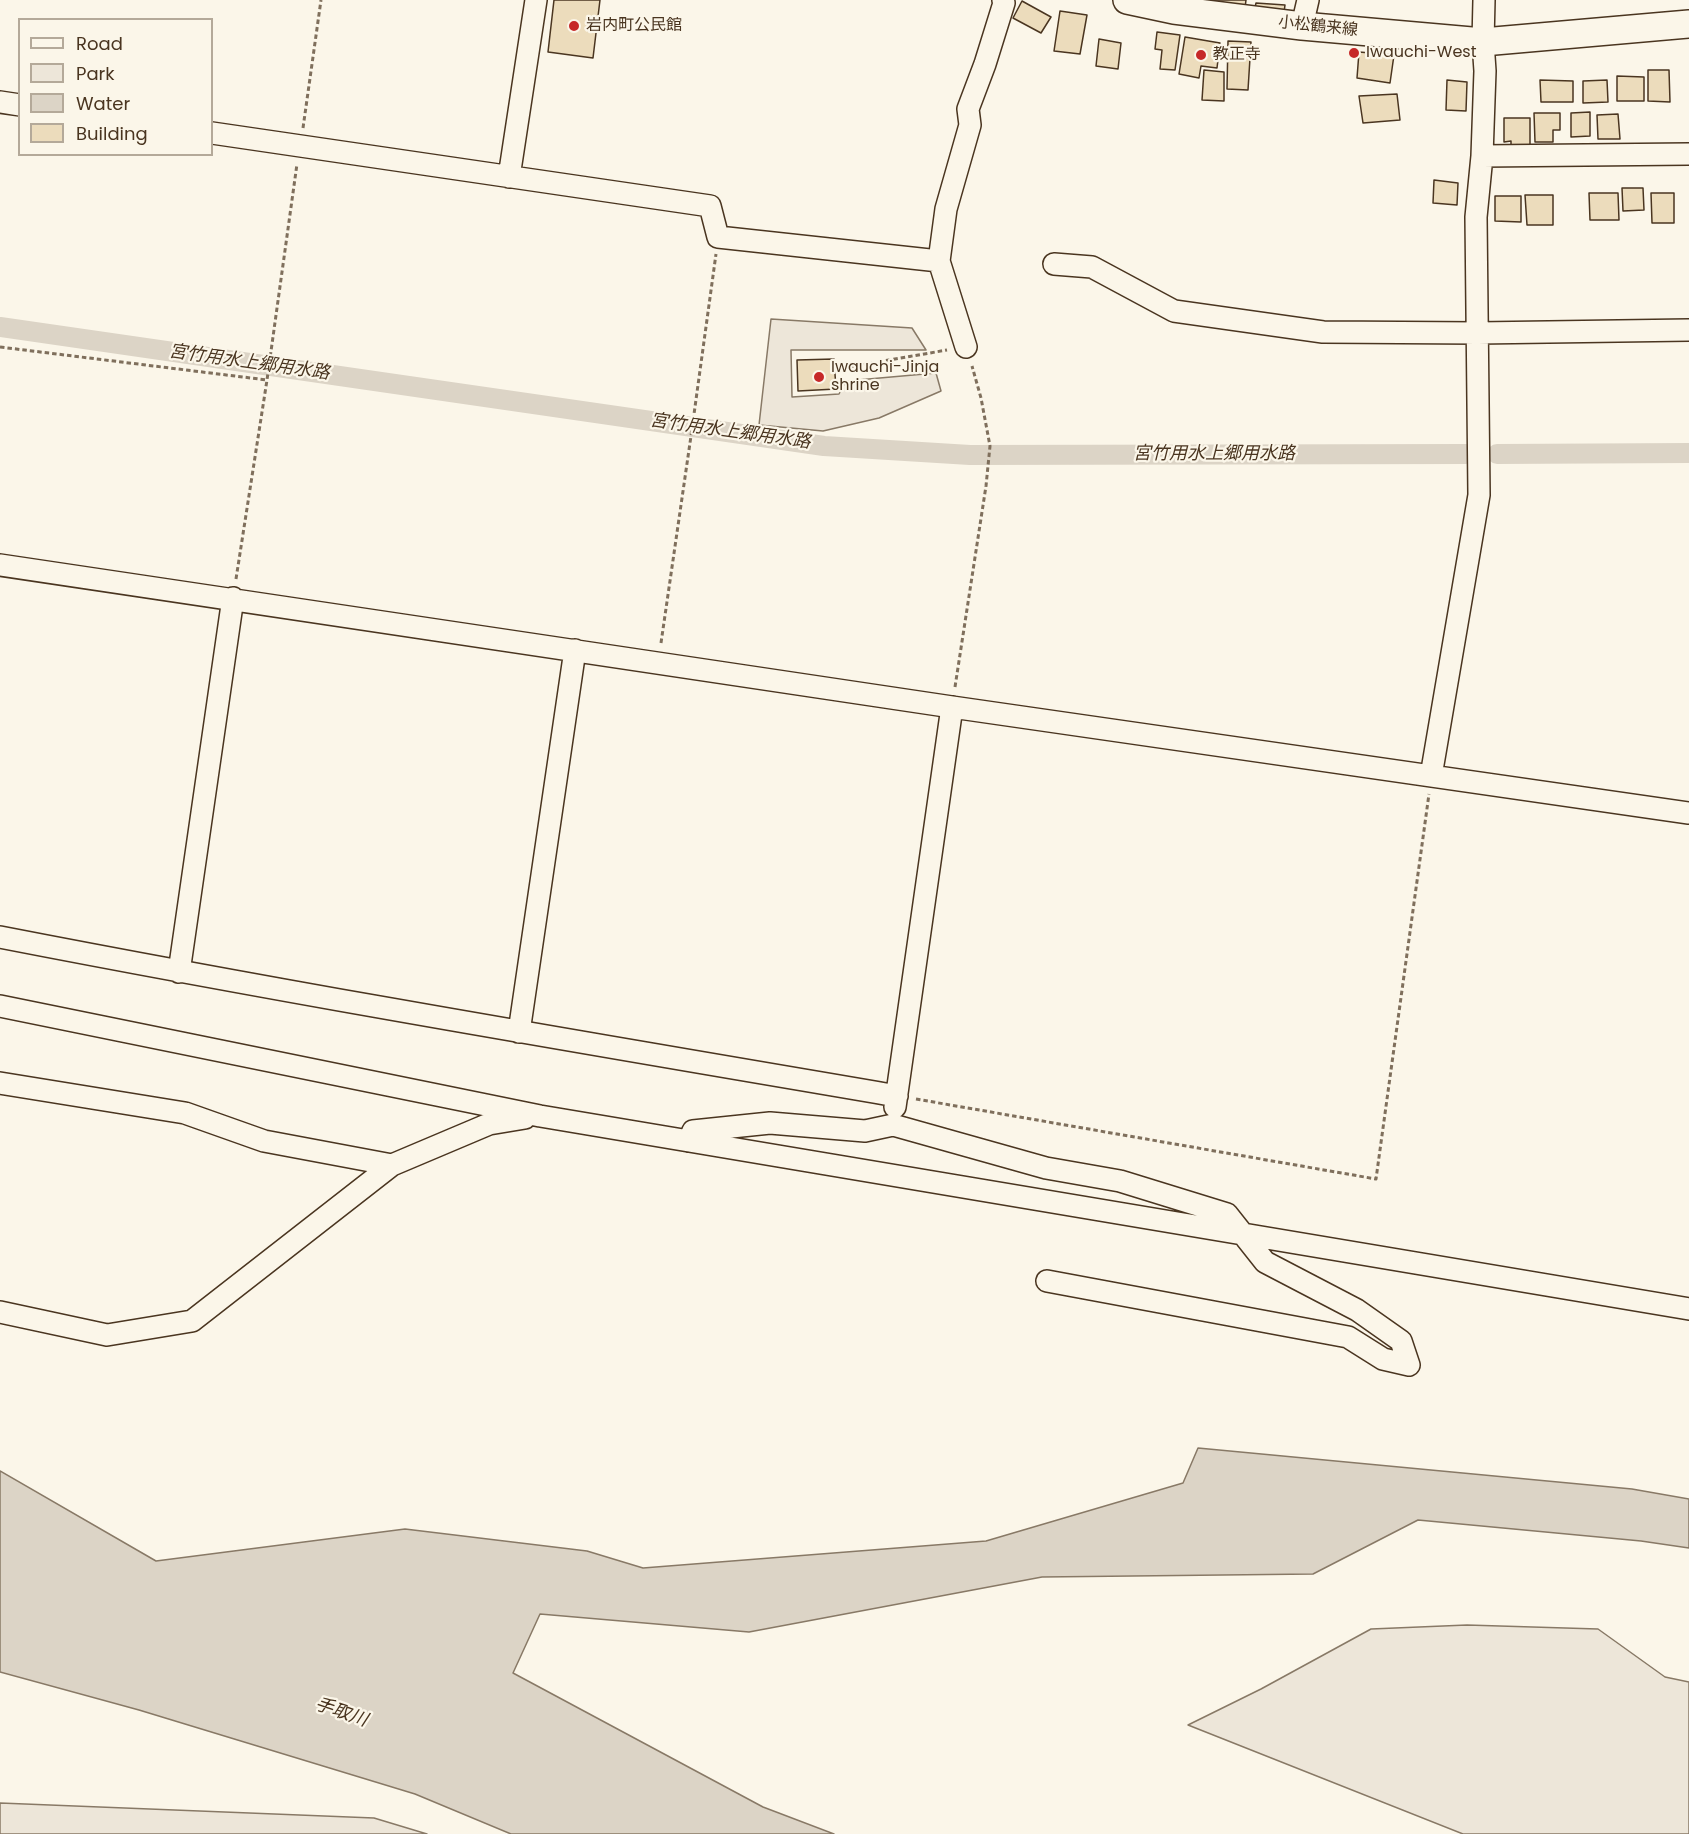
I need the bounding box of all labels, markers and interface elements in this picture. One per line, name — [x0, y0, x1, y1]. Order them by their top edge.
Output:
street label: 小松鶴来線 — [1277, 13, 1359, 41]
place label: 岩内町公民館 — [586, 16, 682, 36]
legend — [18, 18, 213, 156]
marker: 岩内町公民館 — [567, 19, 581, 33]
text: Road — [76, 31, 123, 56]
place label: Iwauchi-West — [1366, 43, 1477, 63]
place label: 教正寺 — [1213, 45, 1261, 65]
marker: Iwauchi-West — [1347, 46, 1361, 60]
marker: 教正寺 — [1194, 48, 1208, 62]
text: Park — [76, 61, 115, 86]
text: Water — [76, 91, 130, 116]
text: Building — [76, 121, 148, 146]
water label: 宮竹用水上郷用水路 — [167, 341, 331, 385]
place label: Iwauchi-Jinja shrine — [831, 358, 939, 396]
marker: Iwauchi-Jinja shrine — [812, 370, 826, 384]
water label: 宮竹用水上郷用水路 — [648, 410, 812, 454]
water label: 宮竹用水上郷用水路 — [1133, 443, 1295, 465]
water label: 手取川 — [312, 1694, 370, 1732]

